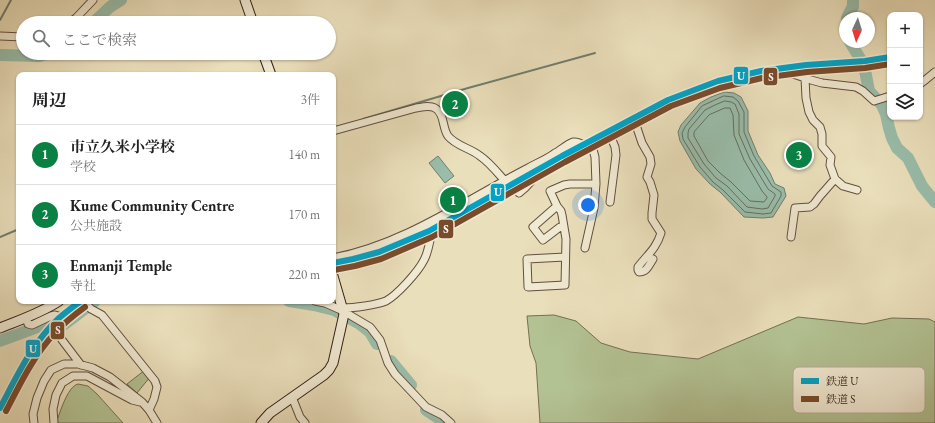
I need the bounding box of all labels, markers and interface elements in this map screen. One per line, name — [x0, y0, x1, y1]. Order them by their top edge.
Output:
north arrow — [839, 12, 875, 48]
map controls — [887, 12, 923, 120]
button: + — [887, 12, 923, 48]
search box — [16, 16, 336, 60]
icon: search — [30, 27, 52, 49]
text: ここで検索 — [62, 30, 137, 49]
button: − — [887, 48, 923, 84]
line badge: U — [733, 66, 749, 85]
line badge: S — [763, 67, 778, 86]
text: U — [737, 69, 746, 83]
text: S — [768, 70, 774, 84]
button: layers — [887, 84, 923, 120]
text: 周辺 — [32, 89, 66, 111]
pin: 2 — [442, 89, 468, 119]
text: 3件 — [301, 91, 320, 108]
text: 市立久米小学校 — [70, 137, 175, 156]
pin: 3 — [786, 140, 812, 170]
text: 1 — [42, 146, 48, 163]
text: 140 m — [289, 146, 320, 163]
text: 学校 — [70, 158, 96, 175]
line badge: U — [490, 183, 505, 202]
pin: 1 — [440, 185, 466, 215]
text: U — [494, 185, 503, 199]
your location — [578, 195, 598, 215]
text: Kume Community Centre — [70, 196, 234, 215]
text: 2 — [42, 206, 48, 223]
text: 170 m — [289, 206, 320, 223]
text: 公共施設 — [70, 217, 122, 234]
line badge: S — [438, 219, 454, 239]
text: S — [443, 222, 449, 236]
text: Enmanji Temple — [70, 256, 172, 275]
text: 3 — [42, 266, 48, 283]
text: 220 m — [289, 266, 320, 283]
text: 寺社 — [70, 277, 96, 294]
line badge: S — [50, 321, 65, 340]
text: S — [55, 323, 61, 337]
line badge: U — [25, 339, 41, 358]
text: U — [29, 342, 38, 356]
legend — [793, 367, 925, 413]
text: 鉄道 U — [826, 374, 859, 388]
text: 鉄道 S — [826, 392, 855, 406]

